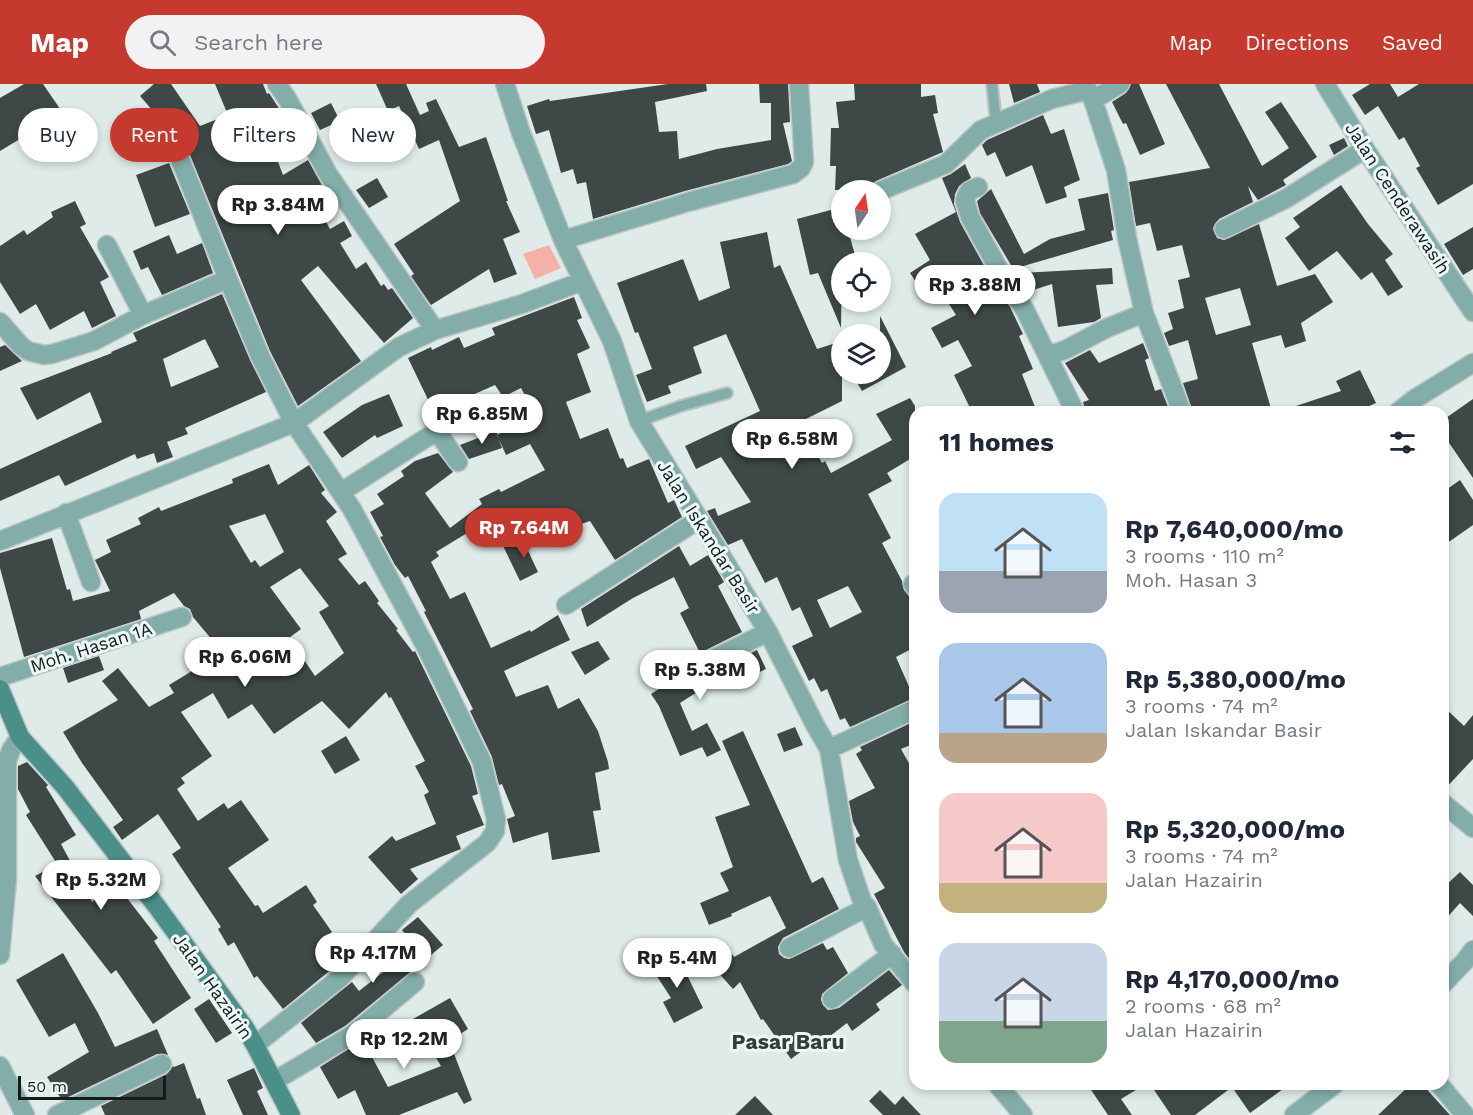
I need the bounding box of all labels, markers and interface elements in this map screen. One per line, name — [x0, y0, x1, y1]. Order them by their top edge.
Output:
search box — [125, 15, 545, 69]
text: Map — [30, 26, 89, 59]
icon: search — [146, 26, 179, 59]
text: Search here — [194, 30, 323, 55]
text: Map — [1169, 30, 1212, 55]
text: Directions — [1245, 30, 1349, 55]
text: Saved — [1382, 30, 1443, 55]
chip: Buy — [18, 108, 98, 162]
chip: Rent — [110, 108, 199, 162]
chip: Filters — [211, 108, 317, 162]
chip: New — [329, 108, 416, 162]
street label: Jalan Cenderawasih — [1341, 118, 1455, 278]
north arrow — [831, 180, 891, 240]
map controls — [831, 180, 891, 384]
pin: Rp 3.84M — [216, 185, 340, 236]
text: Rp 3.84M — [231, 192, 325, 216]
button: locate — [831, 252, 891, 312]
pin: Rp 3.88M — [913, 265, 1037, 316]
text: Rp 3.88M — [929, 272, 1021, 296]
button: layers — [831, 324, 891, 384]
pin: Rp 6.85M — [420, 394, 544, 445]
text: Rp 6.85M — [436, 401, 528, 425]
pin: Rp 6.58M — [730, 419, 854, 470]
text: Rp 6.58M — [746, 426, 838, 450]
icon: filters — [1386, 426, 1419, 459]
text: 11 homes — [939, 427, 1054, 457]
street label: Jalan Iskandar Basir — [653, 456, 765, 618]
pin: Rp 7.64M — [462, 508, 586, 559]
text: Rp 7,640,000/mo — [1125, 514, 1344, 544]
text: Rp 7.64M — [479, 515, 569, 539]
icon: home — [987, 517, 1059, 589]
text: 3 rooms · 110 m² — [1125, 544, 1284, 568]
text: Moh. Hasan 3 — [1125, 568, 1257, 592]
street label: Moh. Hasan 1A — [27, 617, 155, 677]
pin: Rp 6.06M — [183, 637, 307, 688]
text: Rp 6.06M — [198, 644, 292, 668]
pin: Rp 5.38M — [638, 650, 762, 701]
text: Rp 5.38M — [654, 657, 746, 681]
text: Rp 5,380,000/mo — [1125, 664, 1346, 694]
icon: home — [987, 667, 1059, 739]
text: 3 rooms · 74 m² — [1125, 694, 1278, 718]
text: Jalan Iskandar Basir — [1125, 718, 1322, 742]
text: Rp 5,320,000/mo — [1125, 814, 1345, 844]
icon: home — [987, 817, 1059, 889]
text: 3 rooms · 74 m² — [1125, 844, 1278, 868]
pin: Rp 5.32M — [39, 860, 163, 911]
text: Rp 5.32M — [55, 867, 147, 891]
text: Jalan Hazairin — [1125, 868, 1263, 892]
street label: Jalan Hazairin — [169, 929, 257, 1043]
pin: Rp 4.17M — [311, 933, 435, 984]
pin: Rp 5.4M — [622, 938, 732, 989]
text: Rp 4.17M — [329, 940, 417, 964]
text: Rp 5.4M — [637, 945, 717, 969]
text: Rp 4,170,000/mo — [1125, 964, 1339, 994]
icon: home — [987, 967, 1059, 1039]
text: 2 rooms · 68 m² — [1125, 994, 1281, 1018]
text: Jalan Hazairin — [1125, 1018, 1263, 1042]
pin: Rp 12.2M — [342, 1019, 466, 1070]
text: Rp 12.2M — [360, 1026, 448, 1050]
district label: Pasar Baru — [732, 1029, 844, 1054]
scale bar — [18, 1073, 166, 1100]
text: 50 m — [27, 1077, 67, 1096]

